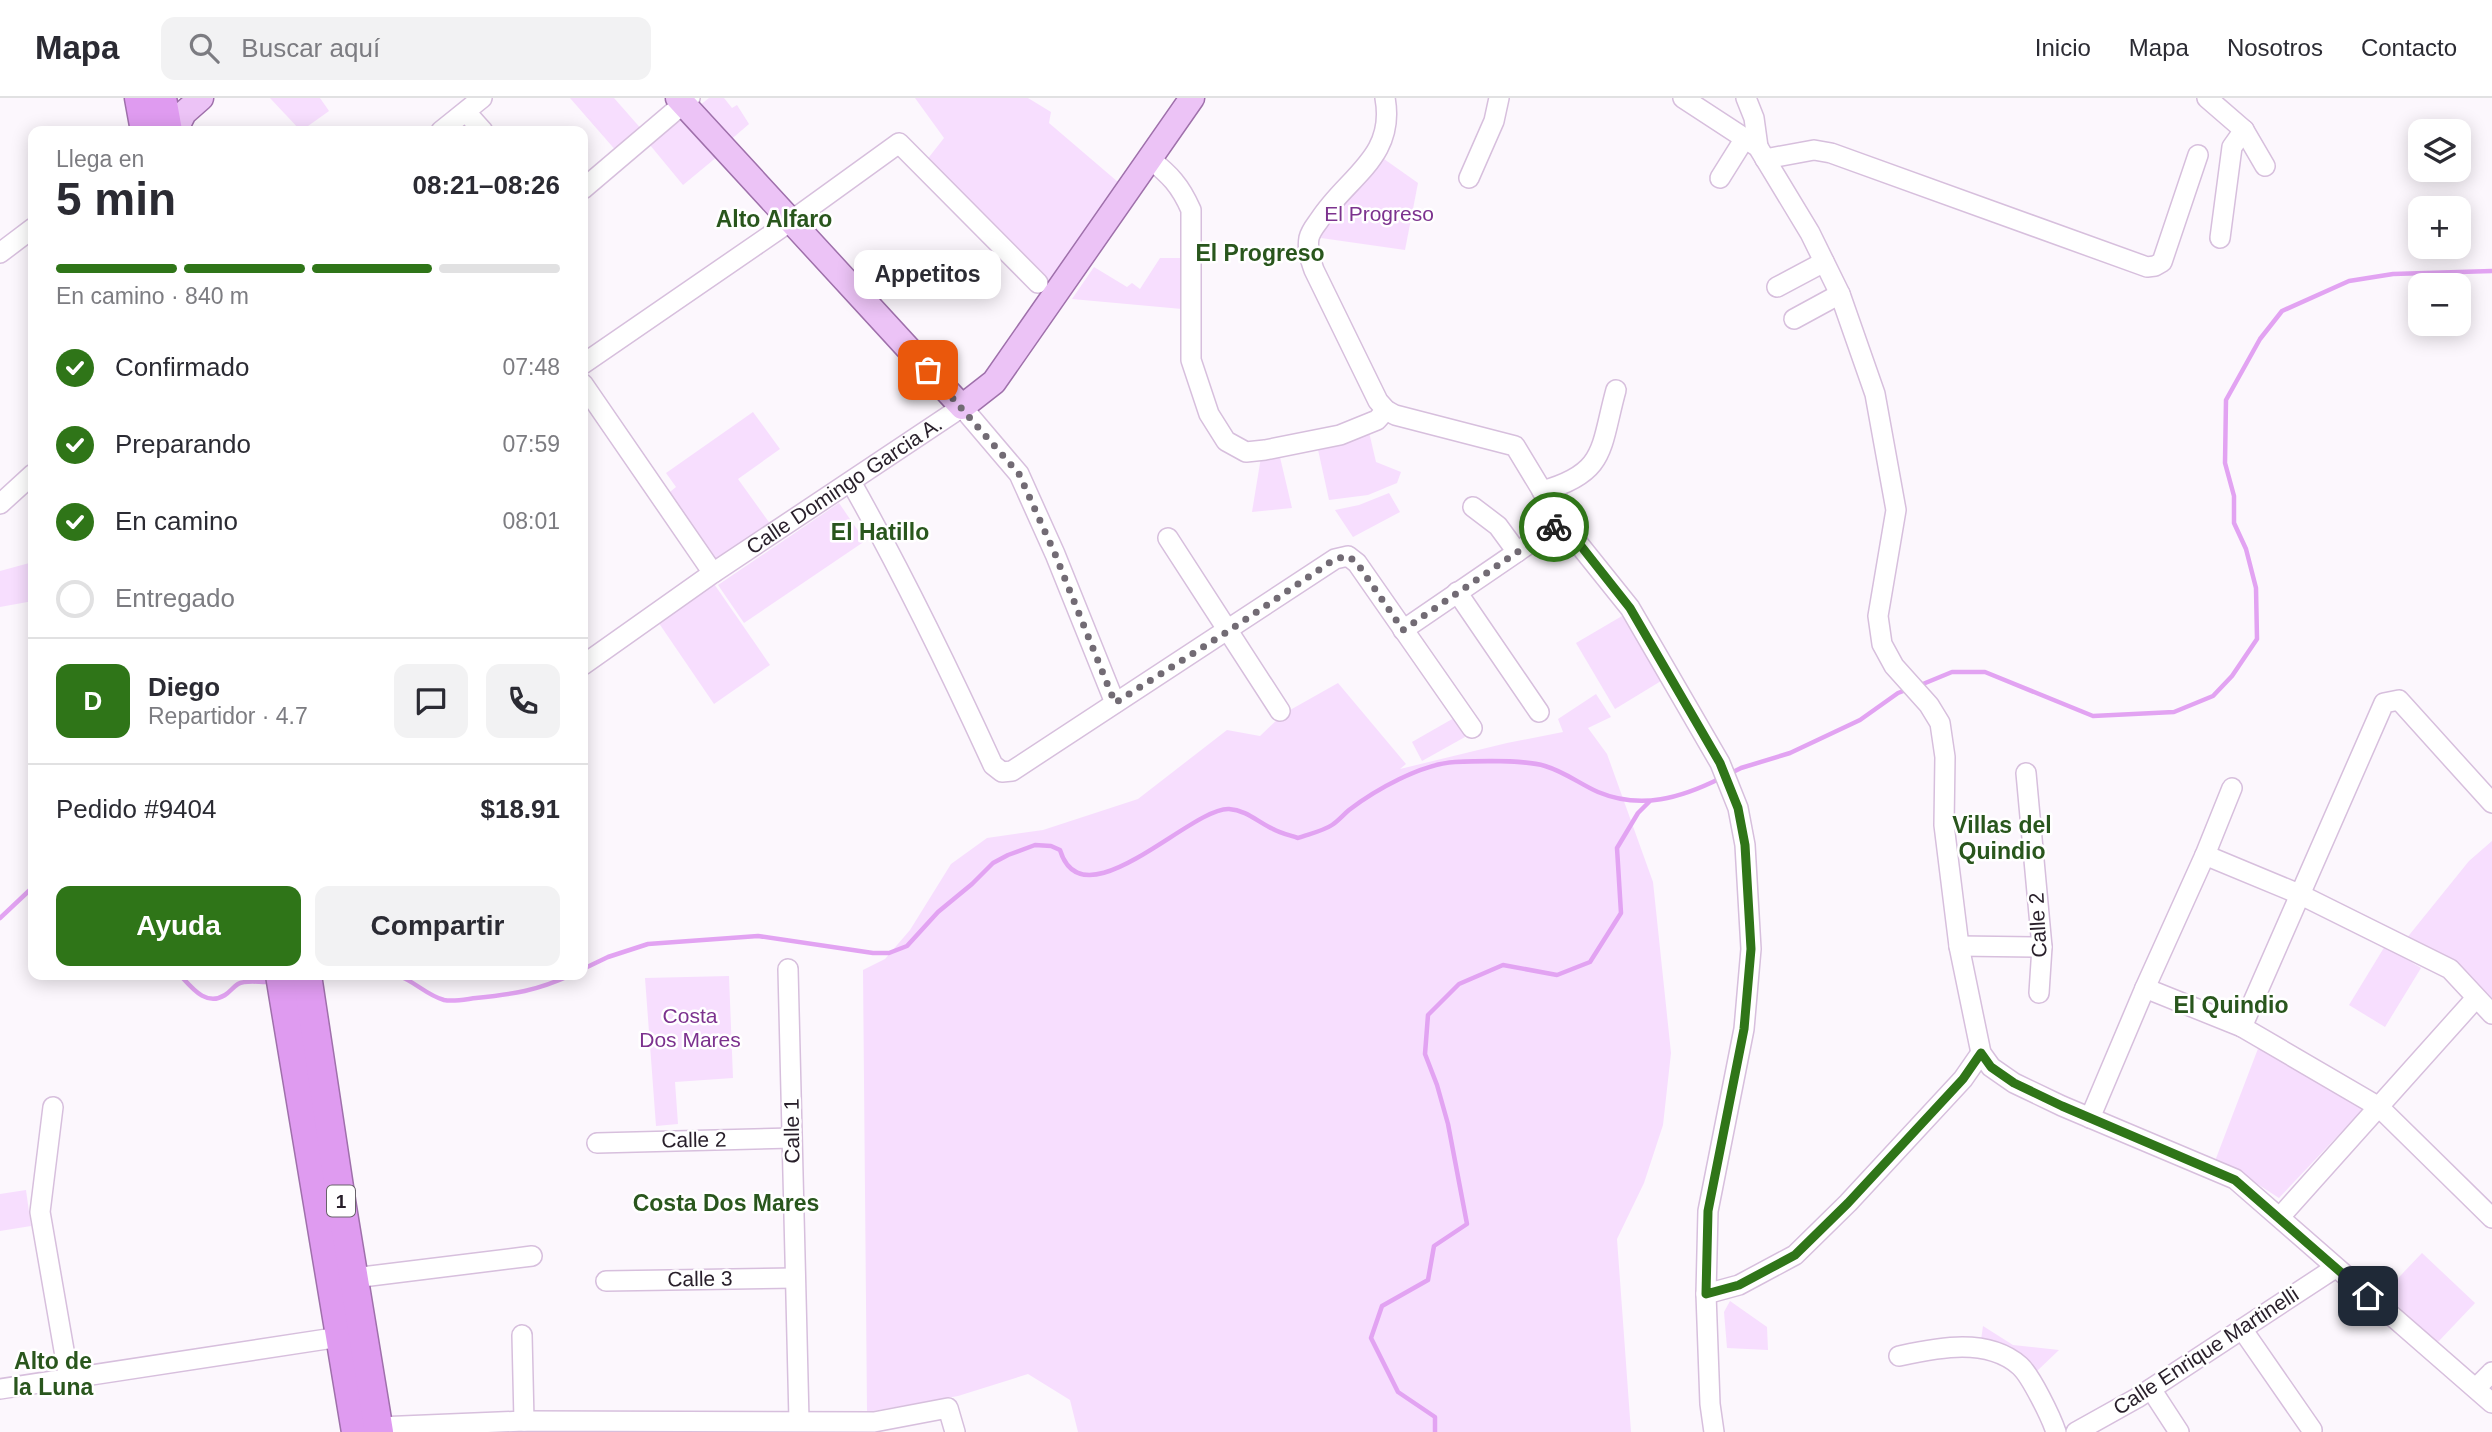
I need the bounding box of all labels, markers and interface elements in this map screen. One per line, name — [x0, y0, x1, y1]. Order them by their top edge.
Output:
search box — [161, 17, 651, 80]
text: Mapa — [35, 29, 119, 66]
icon: search — [185, 29, 223, 67]
text: Buscar aquí — [241, 33, 380, 63]
text: Inicio — [2035, 34, 2091, 61]
text: Mapa — [2129, 34, 2189, 61]
text: Nosotros — [2227, 34, 2323, 61]
text: Contacto — [2361, 34, 2457, 61]
map controls — [2408, 119, 2471, 336]
button: layers — [2408, 119, 2471, 182]
text: Llega en — [56, 146, 144, 172]
text: 08:21–08:26 — [413, 170, 560, 200]
text: 5 min — [56, 173, 176, 225]
button: + — [2408, 196, 2471, 259]
park label: El Progreso — [1324, 202, 1434, 225]
district label: Alto Alfaro — [716, 206, 832, 232]
district label: El Progreso — [1195, 240, 1325, 266]
callout: Appetitos — [855, 251, 1002, 300]
text: Appetitos — [874, 261, 981, 287]
button: − — [2408, 273, 2471, 336]
text: En camino · 840 m — [56, 283, 249, 309]
pin — [898, 340, 958, 400]
icon: check — [56, 349, 94, 387]
icon: bag — [909, 351, 947, 389]
text: Confirmado — [115, 352, 249, 382]
text: 07:48 — [502, 354, 560, 380]
street label: Calle Domingo Garcia A. — [742, 412, 946, 558]
icon: check — [56, 426, 94, 464]
text: Preparando — [115, 429, 251, 459]
text: 07:59 — [502, 431, 560, 457]
courier — [1519, 492, 1589, 562]
icon: check — [56, 503, 94, 541]
text: En camino — [115, 506, 238, 536]
text: 08:01 — [502, 508, 560, 534]
icon: bike — [1535, 508, 1573, 546]
district label: El Hatillo — [831, 519, 929, 545]
text: Entregado — [115, 583, 235, 613]
button: chat — [394, 664, 468, 738]
button: phone — [486, 664, 560, 738]
text: Diego — [148, 672, 220, 702]
text: D — [84, 686, 102, 716]
text: Repartidor · 4.7 — [148, 703, 308, 729]
text: Pedido #9404 — [56, 794, 216, 824]
text: $18.91 — [480, 794, 560, 824]
district label: Villas del Quindio — [1952, 812, 2052, 864]
button: Ayuda — [56, 886, 301, 966]
button: Compartir — [315, 886, 560, 966]
street label: Calle 2 — [2024, 892, 2051, 958]
district label: El Quindio — [2174, 992, 2289, 1018]
park label: Costa Dos Mares — [639, 1004, 741, 1051]
street label: Calle 1 — [779, 1098, 804, 1164]
street label: Calle 2 — [661, 1127, 727, 1152]
road number: 1 — [327, 1186, 355, 1217]
district label: Costa Dos Mares — [633, 1190, 819, 1216]
street label: Calle 3 — [667, 1266, 733, 1291]
pin — [2338, 1266, 2398, 1326]
icon: home — [2349, 1277, 2387, 1315]
street label: Calle Enrique Martinelli — [2109, 1282, 2303, 1419]
district label: Alto de la Luna — [13, 1348, 93, 1400]

